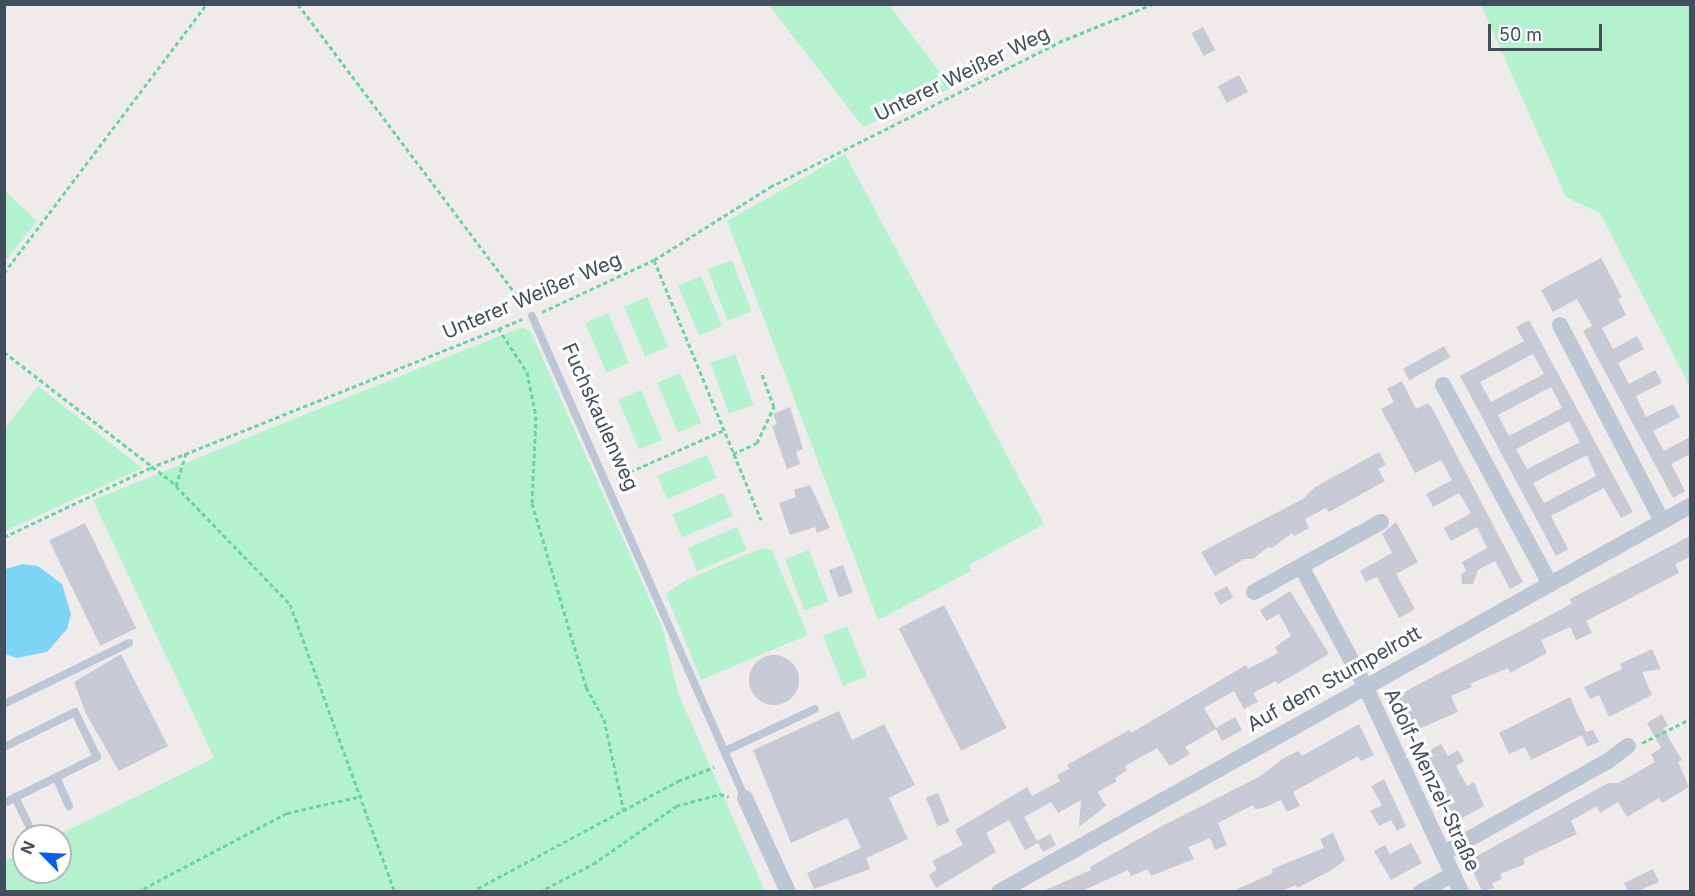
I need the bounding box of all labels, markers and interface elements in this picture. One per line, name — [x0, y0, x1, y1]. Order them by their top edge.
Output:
scale bar — [1491, 12, 1605, 50]
street label: Unterer Weißer Weg — [871, 21, 1053, 127]
text: 50 m — [1499, 24, 1542, 45]
street label: Unterer Weißer Weg — [439, 248, 625, 344]
street label: Fuchskaulenweg — [557, 339, 643, 495]
street label: Auf dem Stumpelrott — [1243, 621, 1425, 737]
street label: Adolf-Menzel-Straße — [1379, 685, 1485, 875]
north arrow — [12, 824, 72, 884]
text: N — [16, 838, 39, 857]

